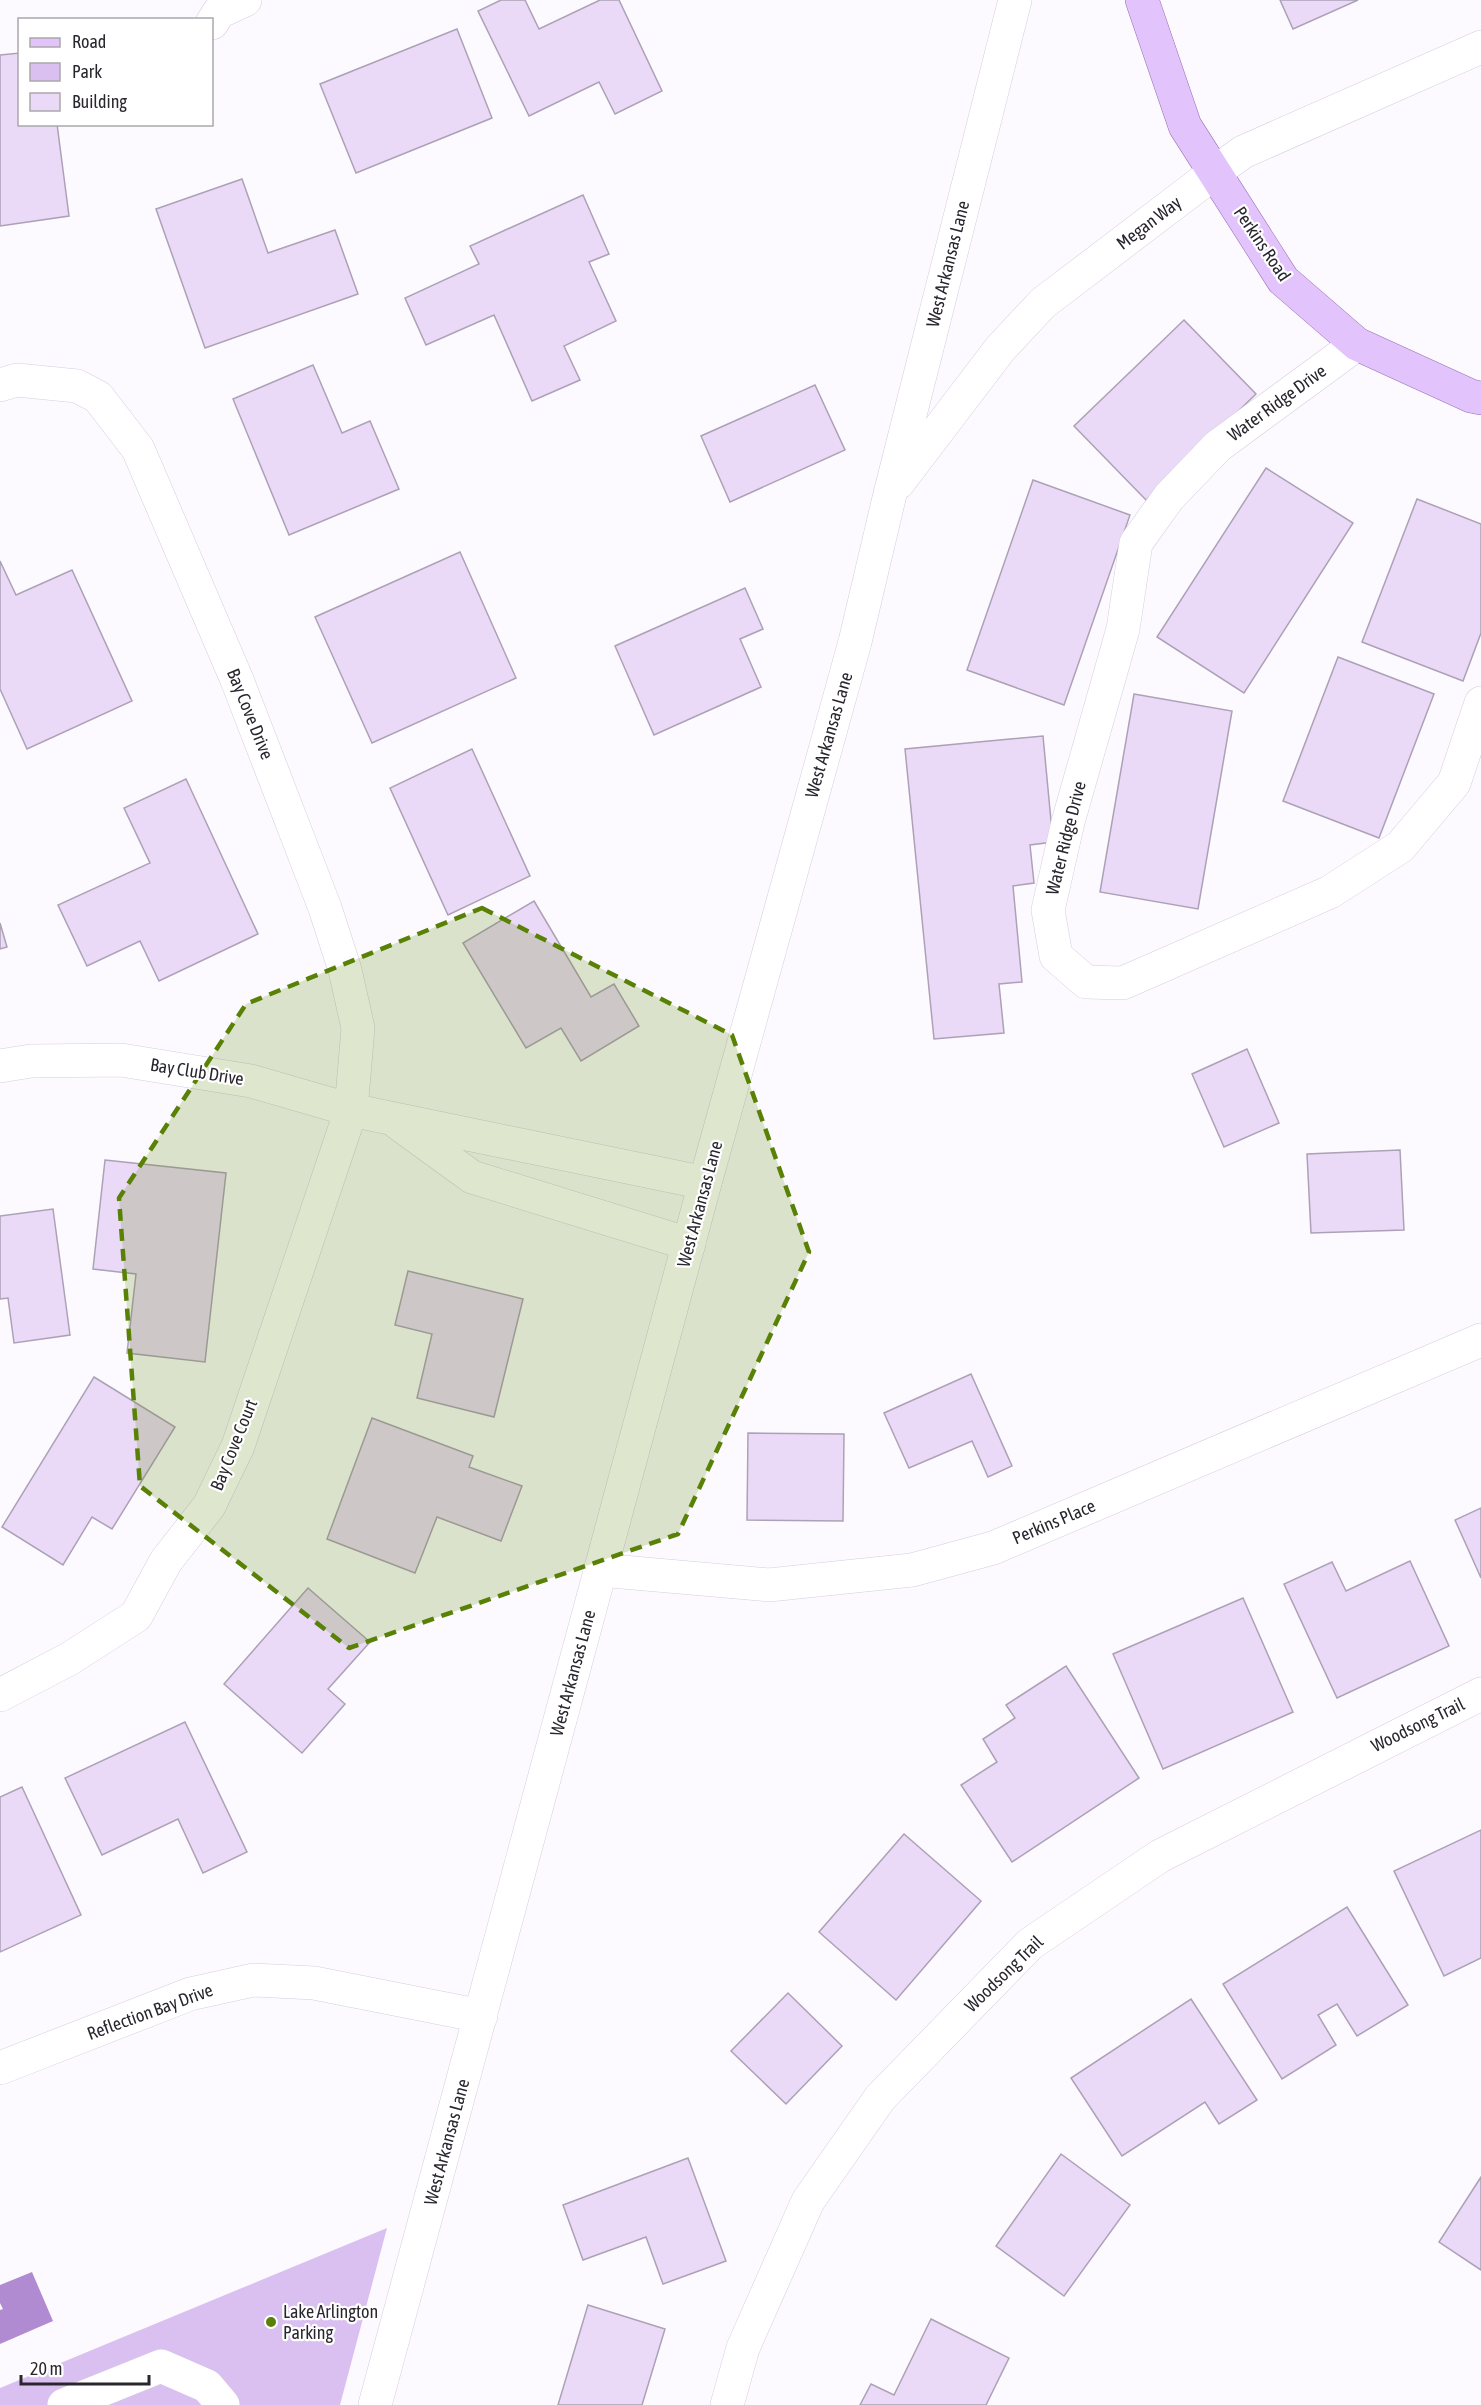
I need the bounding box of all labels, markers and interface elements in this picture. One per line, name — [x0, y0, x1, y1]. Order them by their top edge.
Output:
legend — [18, 18, 213, 126]
text: Road — [72, 31, 106, 52]
text: Park — [72, 61, 102, 82]
text: Building — [72, 91, 127, 112]
street label: Megan Way — [1112, 192, 1185, 254]
street label: West Arkansas Lane — [922, 198, 973, 329]
street label: Perkins Road — [1230, 202, 1295, 285]
street label: Water Ridge Drive — [1223, 360, 1330, 445]
street label: Bay Cove Drive — [223, 665, 278, 762]
street label: West Arkansas Lane — [801, 670, 856, 800]
street label: Water Ridge Drive — [1041, 779, 1090, 897]
street label: Bay Club Drive — [149, 1054, 245, 1089]
street label: West Arkansas Lane — [673, 1139, 726, 1269]
street label: Bay Cove Court — [206, 1396, 261, 1494]
street label: Perkins Place — [1009, 1495, 1098, 1548]
street label: West Arkansas Lane — [546, 1608, 599, 1738]
street label: Woodsong Trail — [1368, 1693, 1468, 1756]
street label: Woodsong Trail — [960, 1931, 1047, 2016]
street label: Reflection Bay Drive — [84, 1979, 216, 2044]
street label: West Arkansas Lane — [420, 2077, 473, 2207]
place label: Lake Arlington Parking — [283, 2301, 378, 2343]
marker: Lake Arlington Parking — [264, 2315, 278, 2329]
scale bar — [21, 2348, 148, 2386]
text: 20 m — [30, 2358, 62, 2379]

